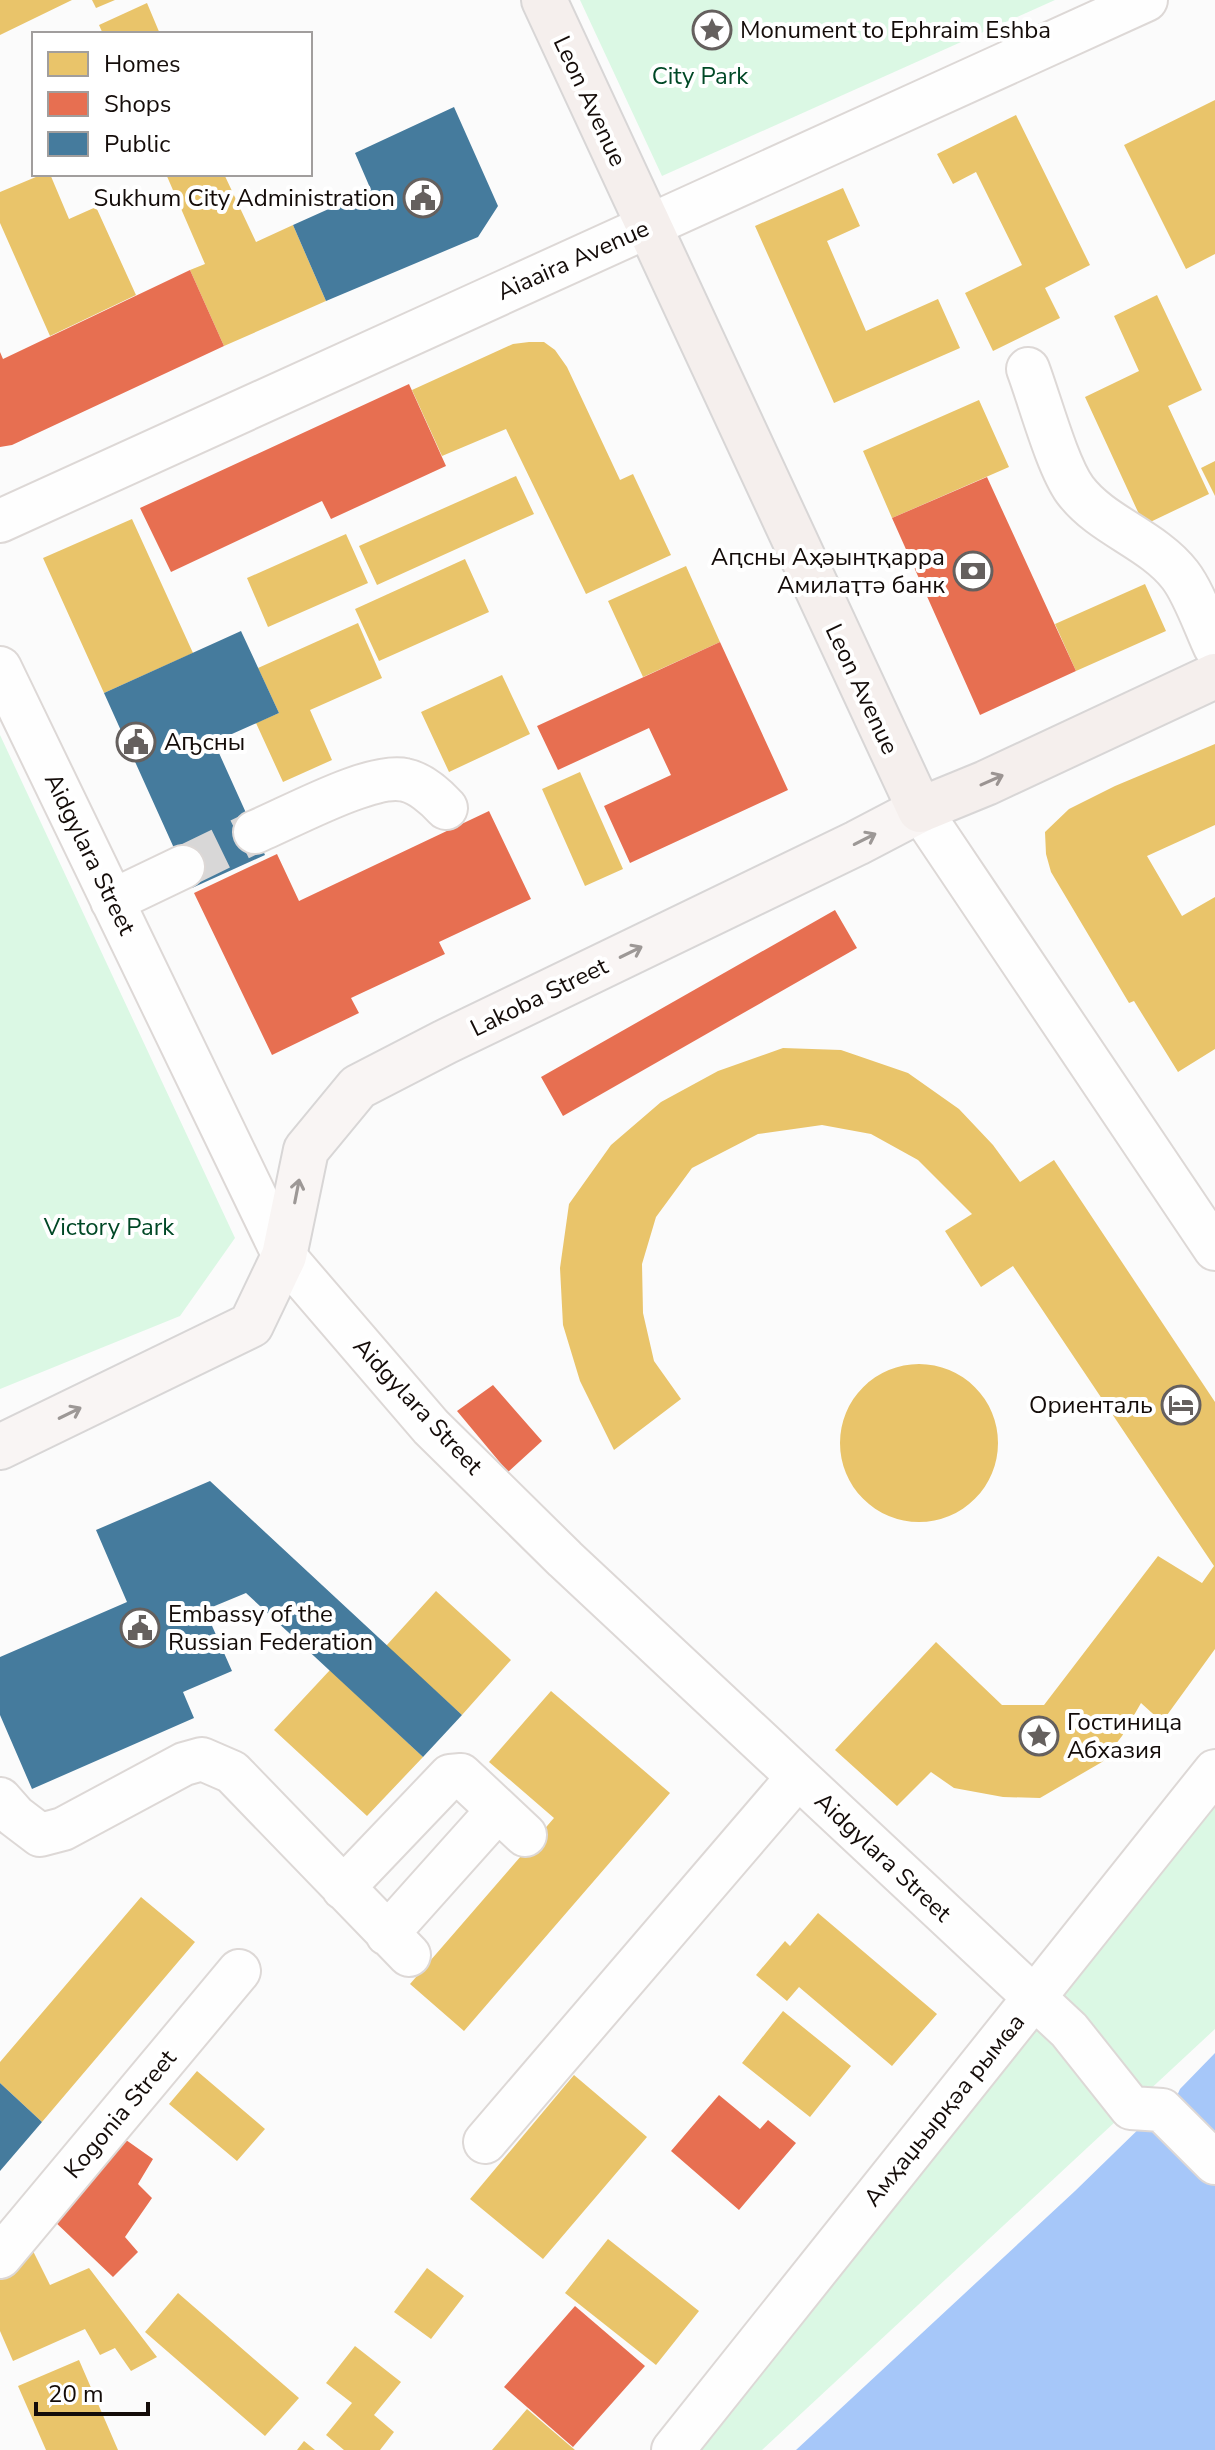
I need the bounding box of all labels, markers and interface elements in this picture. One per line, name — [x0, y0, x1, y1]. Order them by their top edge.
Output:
place icon: Monument to Ephraim Eshba — [691, 9, 733, 51]
place label: Monument to Ephraim Eshba — [740, 14, 1051, 46]
street label: Leon Avenue — [546, 31, 634, 171]
legend — [32, 32, 312, 176]
text: Homes — [104, 48, 180, 80]
park label: City Park — [652, 60, 749, 92]
text: Shops — [104, 88, 171, 120]
text: Public — [104, 128, 170, 160]
public building icon: Sukhum City Administration — [402, 177, 444, 219]
place label: Sukhum City Administration — [94, 182, 395, 214]
street label: Aiaaira Avenue — [492, 212, 654, 308]
place label: Аԥсны Аҳәынҭқарра Амилаҭтә банк — [711, 541, 945, 601]
bank icon: Аԥсны Аҳәынҭқарра Амилаҭтә банк — [952, 550, 994, 592]
street label: Leon Avenue — [818, 619, 906, 759]
public building icon: Аҧсны — [115, 721, 157, 763]
place label: Аҧсны — [164, 726, 245, 758]
street label: Aidgylara Street — [37, 768, 143, 941]
one-way arrow — [979, 771, 1004, 786]
one-way arrow — [853, 831, 876, 846]
one-way arrow — [619, 944, 642, 959]
street label: Lakoba Street — [465, 950, 614, 1044]
one-way arrow — [291, 1179, 306, 1204]
park label: Victory Park — [43, 1211, 175, 1243]
street label: Aidgylara Street — [346, 1331, 490, 1482]
hotel icon: Ориенталь — [1160, 1384, 1202, 1426]
place label: Ориенталь — [1029, 1389, 1153, 1421]
one-way arrow — [58, 1405, 82, 1420]
place label: Embassy of the Russian Federation — [168, 1598, 373, 1658]
public building icon: Embassy of the Russian Federation — [119, 1607, 161, 1649]
place label: Гостиница Абхазия — [1067, 1706, 1182, 1766]
place icon: Гостиница Абхазия — [1018, 1715, 1060, 1757]
street label: Aidgylara Street — [808, 1785, 959, 1929]
street label: Амҳаџьырқәа рымҩа — [856, 2007, 1032, 2213]
street label: Kogonia Street — [57, 2042, 184, 2185]
scale bar — [36, 2366, 148, 2416]
text: 20 m — [48, 2378, 104, 2410]

